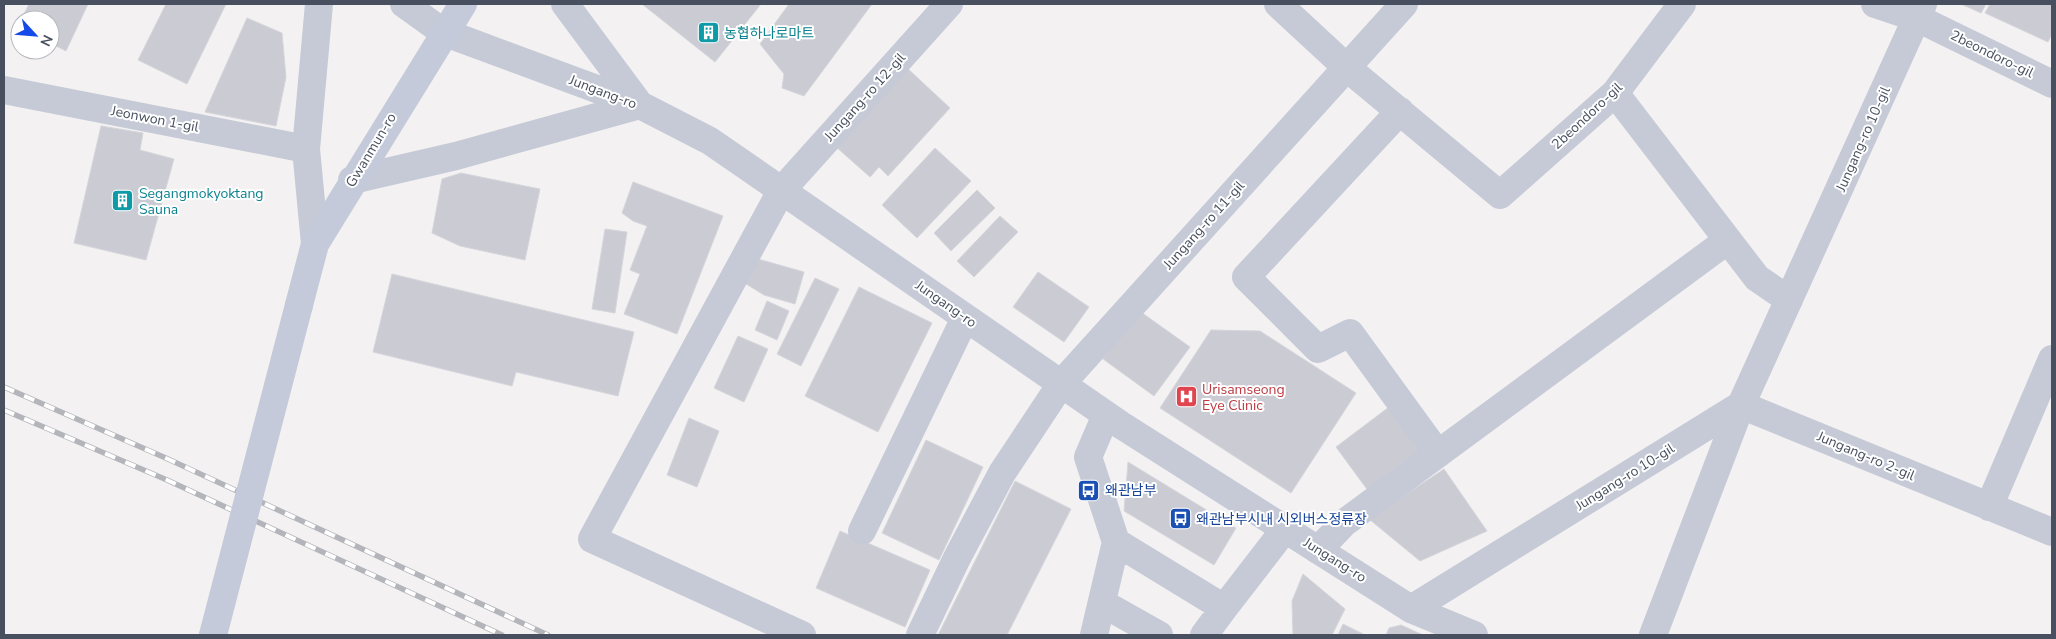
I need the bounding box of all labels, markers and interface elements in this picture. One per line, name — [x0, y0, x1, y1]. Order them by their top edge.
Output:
north arrow — [10, 10, 60, 60]
building icon: 농협하나로마트 — [696, 21, 720, 45]
place label: 농협하나로마트 — [724, 24, 814, 43]
street label: 2beondoro-gil — [1947, 26, 2038, 83]
text: N — [35, 32, 57, 49]
street label: Jungang-ro 12-gil — [819, 48, 910, 146]
street label: Jungang-ro — [566, 70, 640, 114]
street label: 2beondoro-gil — [1547, 78, 1627, 154]
street label: Jungang-ro 10-gil — [1831, 83, 1895, 195]
street label: Jeonwon 1-gil — [109, 101, 201, 137]
street label: Gwanmun-ro — [341, 109, 401, 191]
street label: Jungang-ro 11-gil — [1158, 176, 1249, 274]
place label: Segangmokyoktang Sauna — [139, 184, 264, 219]
building icon: Segangmokyoktang Sauna — [111, 189, 135, 213]
street label: Jungang-ro — [911, 275, 981, 332]
place label: Urisamseong Eye Clinic — [1202, 380, 1285, 415]
hospital icon: Urisamseong Eye Clinic — [1174, 385, 1198, 409]
street label: Jungang-ro 2-gil — [1813, 426, 1919, 485]
street label: Jungang-ro 10-gil — [1571, 439, 1679, 516]
bus stop icon: 왜관남부 — [1077, 478, 1101, 502]
place label: 왜관남부 — [1105, 481, 1157, 500]
bus stop icon: 왜관남부시내 시외버스정류장 — [1168, 507, 1192, 531]
place label: 왜관남부시내 시외버스정류장 — [1196, 510, 1367, 529]
street label: Jungang-ro — [1299, 533, 1370, 587]

